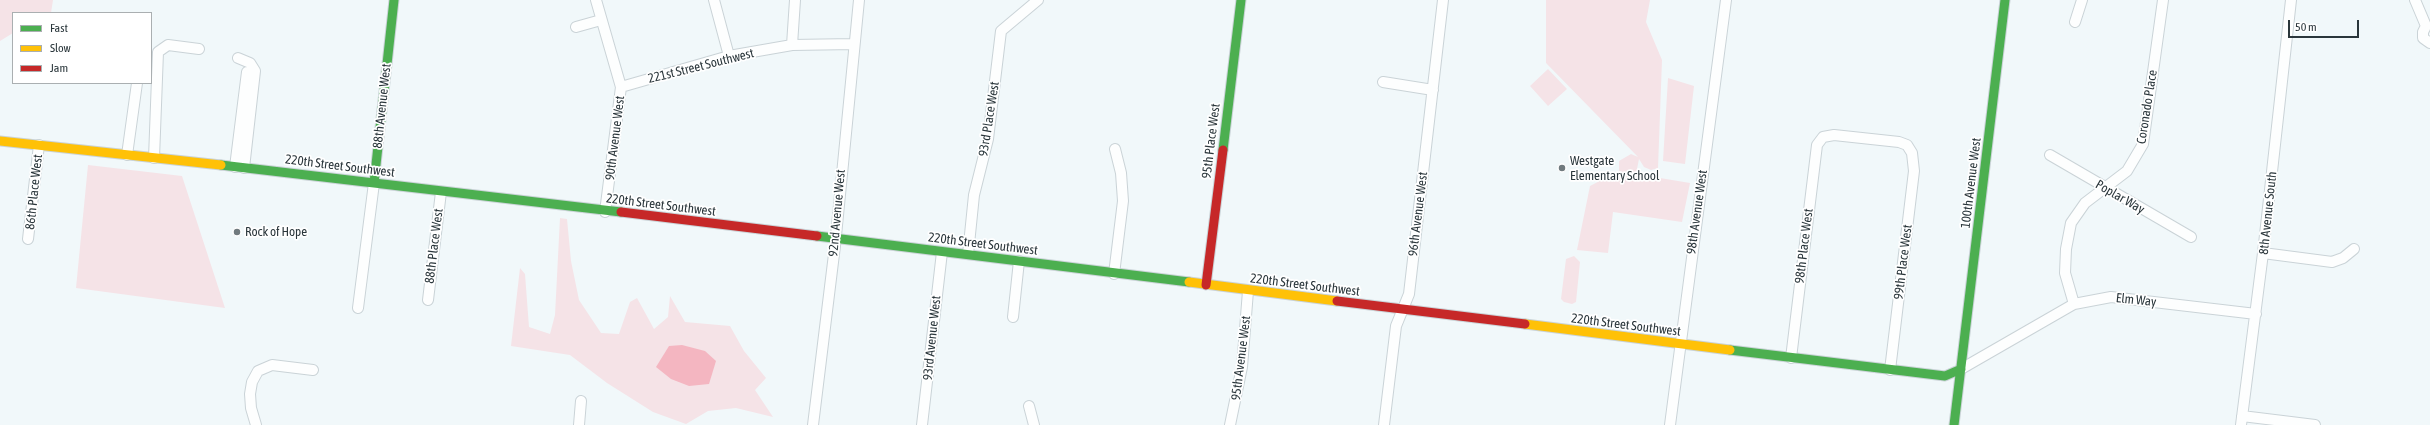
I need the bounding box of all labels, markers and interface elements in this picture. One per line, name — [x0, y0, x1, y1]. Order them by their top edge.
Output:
legend — [12, 12, 152, 84]
scale bar — [2290, 12, 2361, 38]
text: 50 m — [2295, 20, 2317, 34]
text: Fast — [50, 21, 68, 35]
text: Slow — [50, 41, 71, 55]
street label: 221st Street Southwest — [646, 45, 756, 87]
text: Jam — [50, 61, 68, 75]
street label: 88th Avenue West — [370, 63, 394, 149]
street label: Coronado Place — [2133, 69, 2161, 145]
street label: 93rd Place West — [975, 80, 1003, 158]
street label: 90th Avenue West — [602, 95, 628, 181]
street label: 95th Place West — [1199, 102, 1223, 180]
street label: 100th Avenue West — [1958, 137, 1984, 229]
street label: 220th Street Southwest — [284, 152, 396, 180]
place label: Westgate Elementary School — [1570, 153, 1659, 184]
street label: 86th Place West — [22, 154, 46, 230]
marker: Westgate Elementary School — [1557, 163, 1567, 173]
street label: 92nd Avenue West — [825, 169, 849, 257]
street label: 98th Avenue West — [1683, 169, 1711, 255]
street label: 96th Avenue West — [1405, 171, 1431, 257]
street label: 8th Avenue South — [2256, 171, 2280, 255]
street label: Poplar Way — [2093, 177, 2147, 217]
street label: 220th Street Southwest — [605, 191, 717, 219]
street label: 88th Place West — [422, 207, 446, 285]
street label: 98th Place West — [1792, 207, 1816, 285]
street label: 99th Place West — [1891, 223, 1915, 301]
place label: Rock of Hope — [245, 224, 307, 240]
marker: Rock of Hope — [232, 227, 242, 237]
street label: 220th Street Southwest — [927, 230, 1039, 258]
street label: 220th Street Southwest — [1249, 271, 1361, 299]
street label: Elm Way — [2115, 290, 2157, 310]
street label: 93rd Avenue West — [920, 295, 944, 381]
street label: 220th Street Southwest — [1570, 311, 1682, 339]
street label: 95th Avenue West — [1228, 315, 1254, 401]

